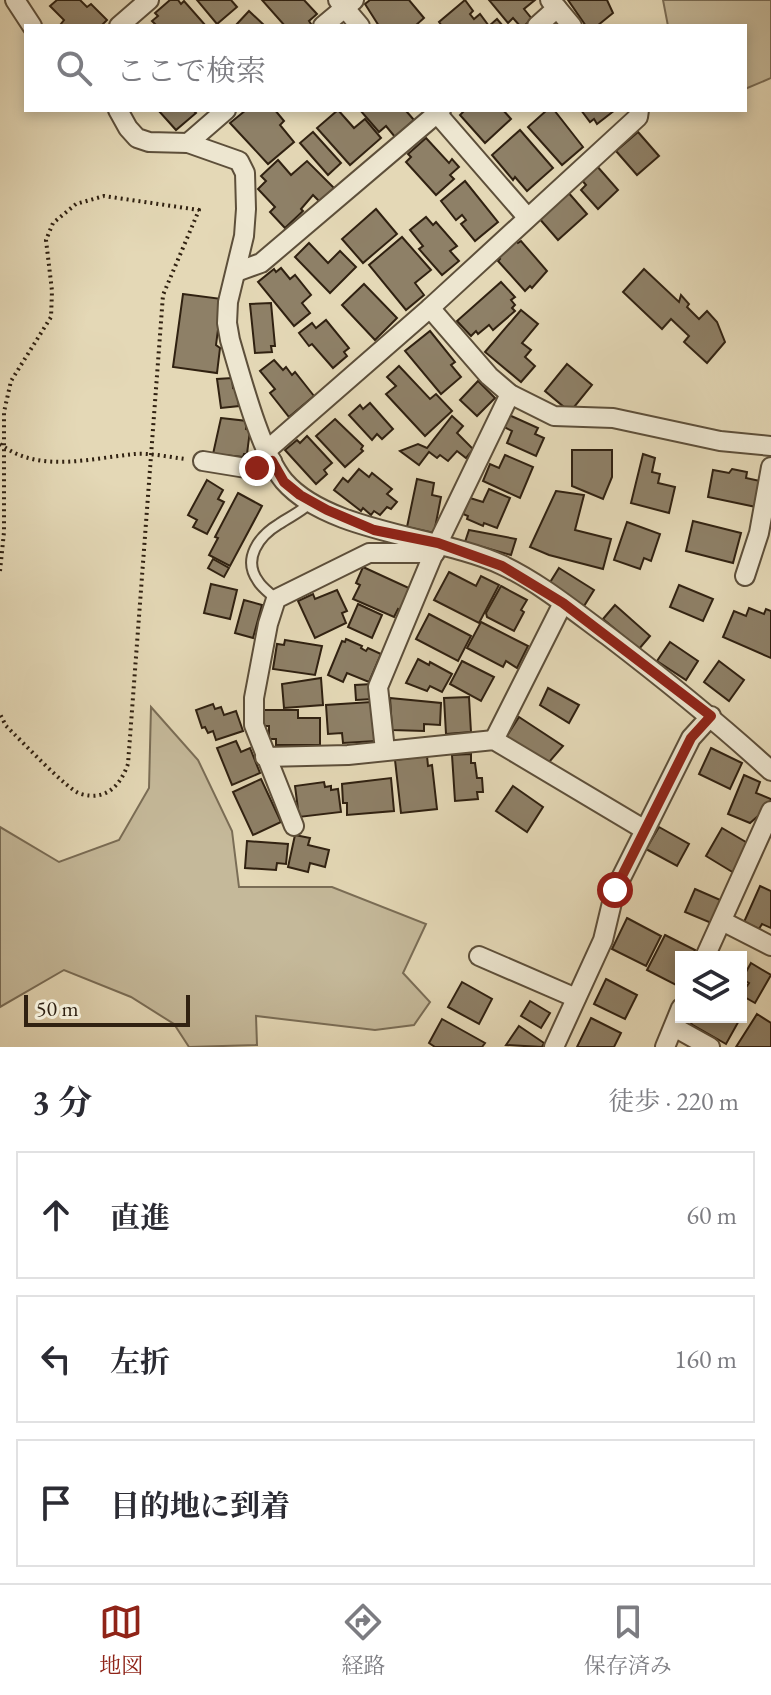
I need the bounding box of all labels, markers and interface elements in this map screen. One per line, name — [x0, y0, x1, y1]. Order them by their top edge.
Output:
search box — [24, 24, 747, 112]
icon: search — [52, 46, 96, 90]
text: ここで検索 — [116, 51, 266, 90]
route end — [239, 450, 275, 486]
route start — [597, 872, 633, 908]
map controls — [675, 951, 747, 1023]
button: layers — [675, 951, 747, 1023]
scale bar — [24, 991, 190, 1027]
text: 50 m — [36, 994, 79, 1023]
text: 3 分 — [32, 1080, 92, 1124]
text: 徒歩 · 220 m — [609, 1084, 739, 1118]
icon: ahead — [34, 1193, 78, 1237]
text: 直進 — [110, 1198, 170, 1237]
text: 60 m — [687, 1198, 737, 1232]
icon: left — [34, 1337, 78, 1381]
text: 左折 — [110, 1342, 170, 1381]
text: 160 m — [674, 1342, 737, 1376]
icon: arrive — [34, 1481, 78, 1525]
text: 目的地に到着 — [110, 1486, 290, 1525]
tab: 地図 — [99, 1600, 143, 1680]
tab: 経路 — [341, 1600, 386, 1680]
tab: 保存済み — [584, 1600, 672, 1680]

